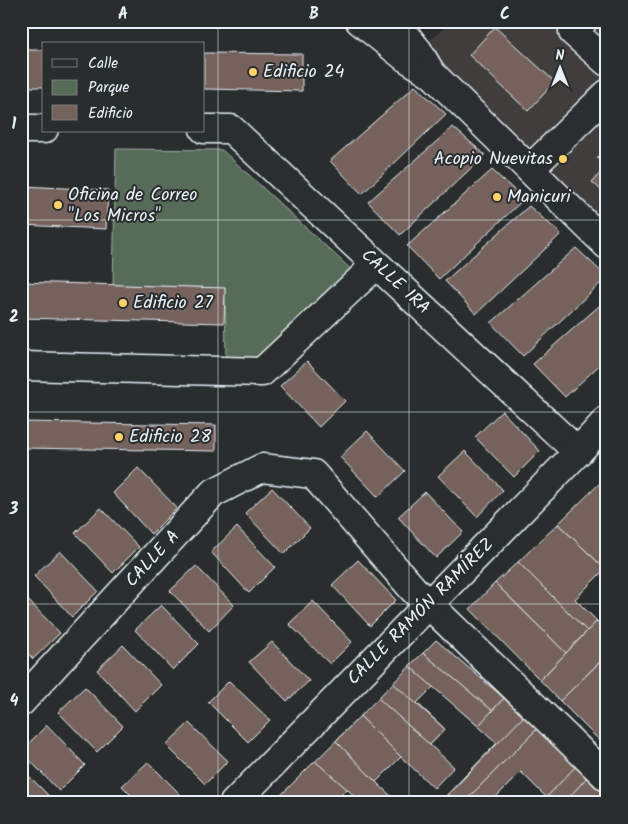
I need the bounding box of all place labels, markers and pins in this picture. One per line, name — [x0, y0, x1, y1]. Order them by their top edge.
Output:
place label: Edificio 24 — [263, 58, 344, 87]
marker: Edificio 24 — [247, 66, 259, 78]
place label: Acopio Nuevitas — [434, 145, 553, 174]
marker: Acopio Nuevitas — [557, 153, 569, 165]
place label: Oficina de Correo "Los Micros" — [68, 181, 198, 231]
place label: Manicuri — [507, 183, 571, 212]
marker: Manicuri — [491, 191, 503, 203]
marker: Oficina de Correo "Los Micros" — [52, 199, 64, 211]
place label: Edificio 27 — [133, 289, 213, 318]
marker: Edificio 27 — [117, 297, 129, 309]
place label: Edificio 28 — [129, 423, 211, 452]
marker: Edificio 28 — [113, 431, 125, 443]

